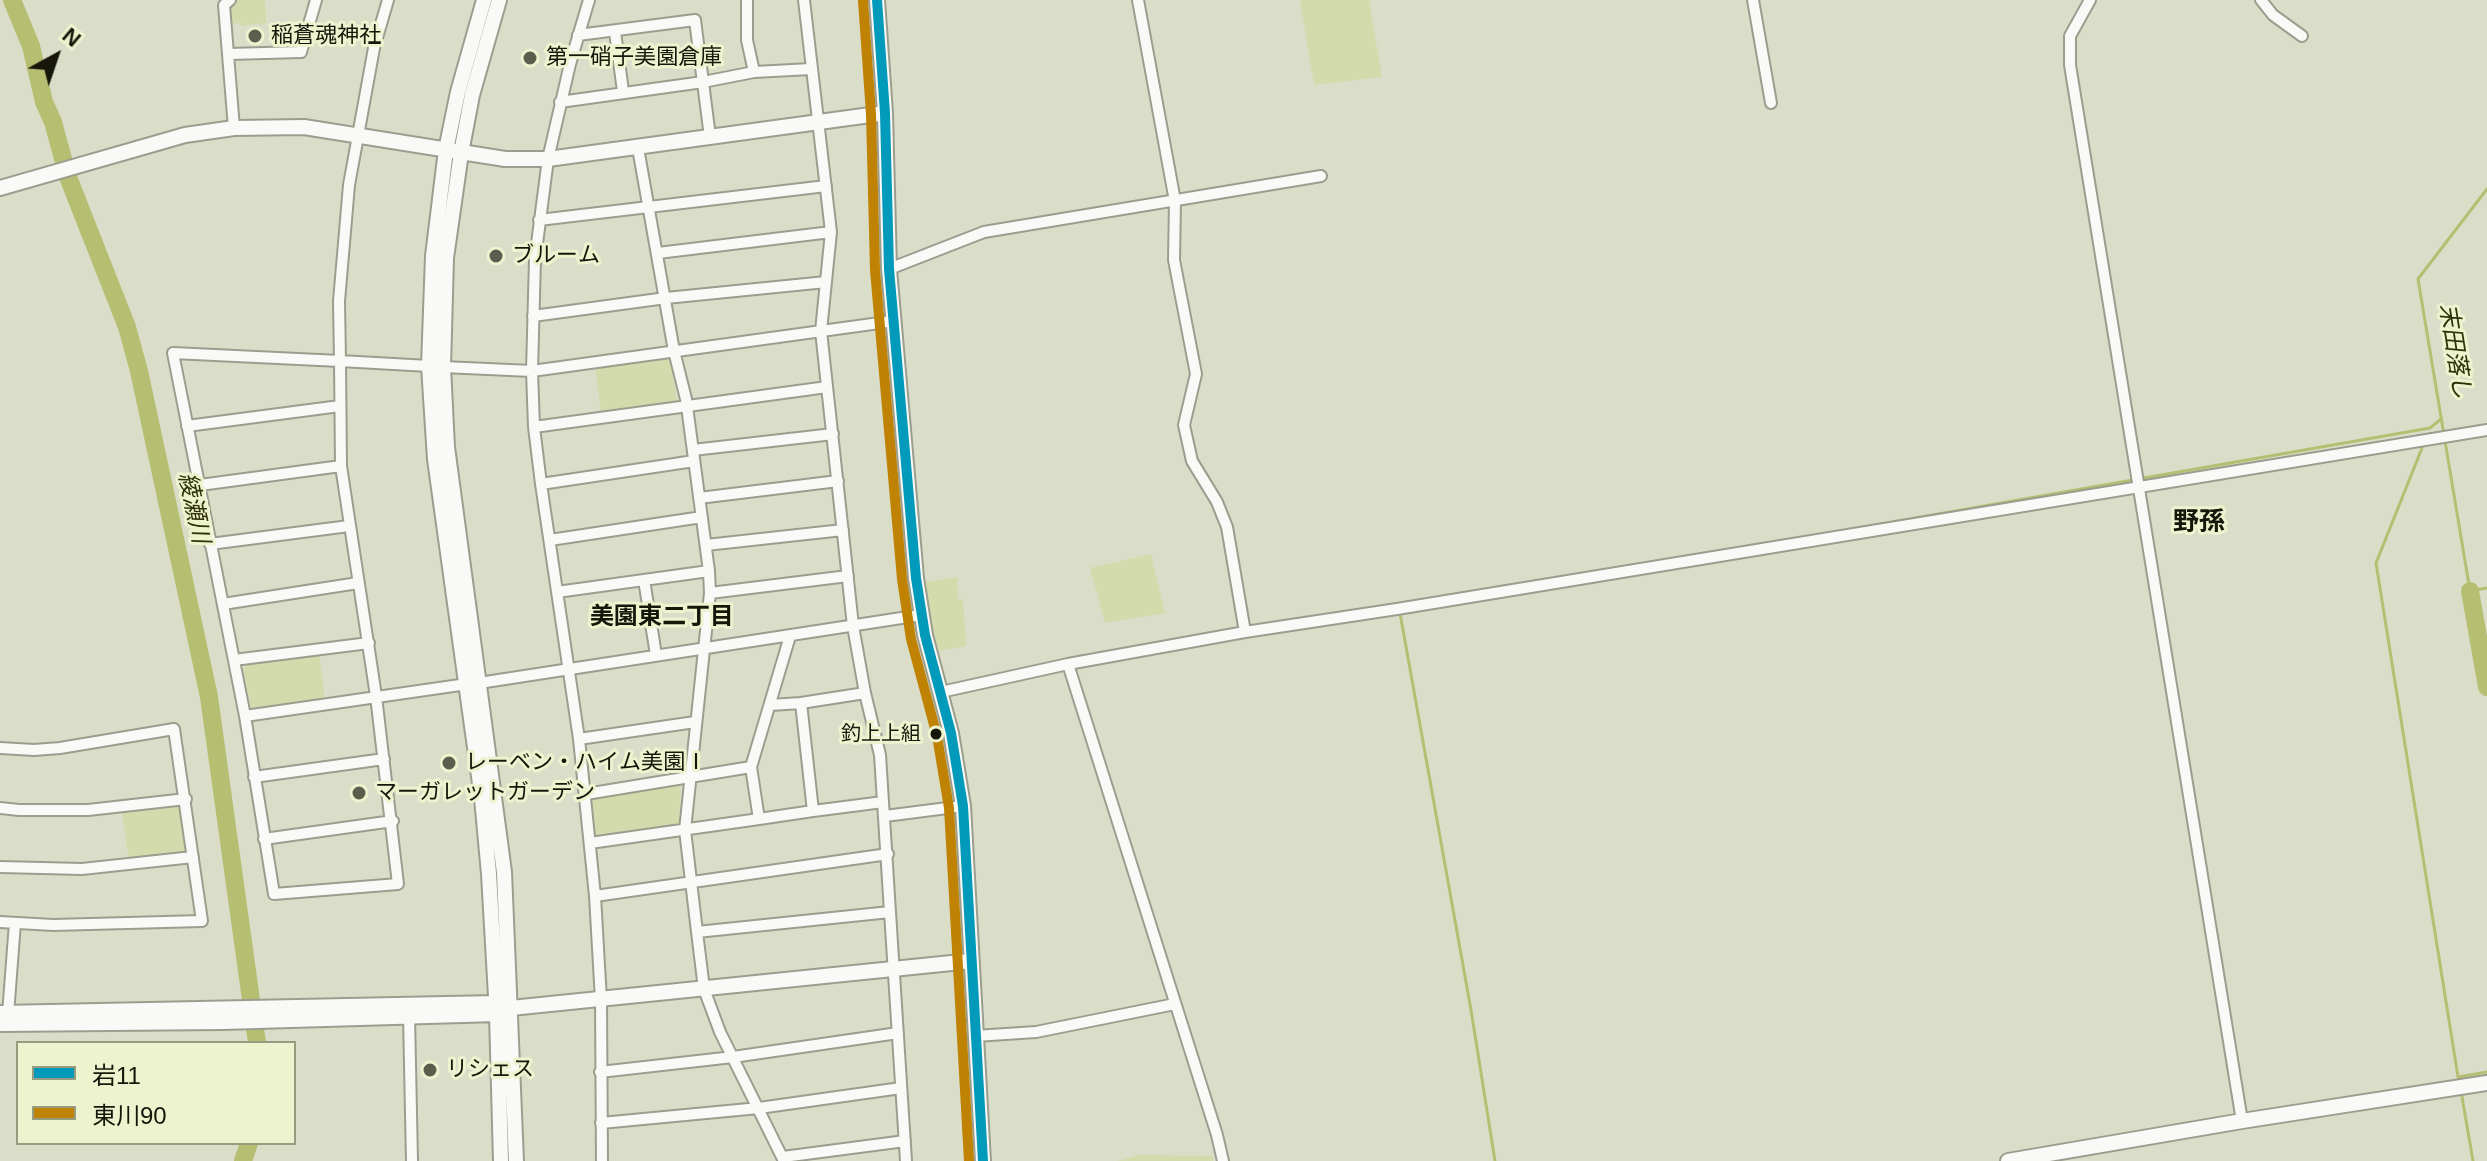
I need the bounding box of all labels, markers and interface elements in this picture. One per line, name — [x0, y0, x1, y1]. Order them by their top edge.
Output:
north arrow — [16, 16, 96, 96]
text: N — [58, 23, 86, 52]
place label: 稲蒼魂神社 — [271, 23, 381, 49]
marker: 稲蒼魂神社 — [246, 27, 264, 45]
place label: 第一硝子美園倉庫 — [546, 45, 722, 71]
marker: 第一硝子美園倉庫 — [521, 49, 539, 67]
place label: ブルーム — [512, 243, 600, 269]
marker: ブルーム — [487, 247, 505, 265]
water label: 末田落し — [2432, 301, 2476, 401]
water label: 綾瀬川 — [171, 470, 215, 546]
district label: 野孫 — [2173, 507, 2225, 539]
district label: 美園東二丁目 — [590, 603, 734, 631]
place label: 釣上上組 — [841, 722, 921, 746]
marker: 釣上上組 — [928, 726, 944, 742]
place label: レーベン・ハイム美園Ⅰ — [465, 750, 707, 776]
marker: レーベン・ハイム美園Ⅰ — [440, 754, 458, 772]
place label: マーガレットガーデン — [375, 780, 595, 806]
marker: マーガレットガーデン — [350, 784, 368, 802]
legend — [16, 1041, 296, 1145]
place label: リシェス — [446, 1057, 534, 1083]
marker: リシェス — [421, 1061, 439, 1079]
text: 岩11 — [92, 1062, 141, 1089]
text: 東川90 — [92, 1102, 167, 1129]

